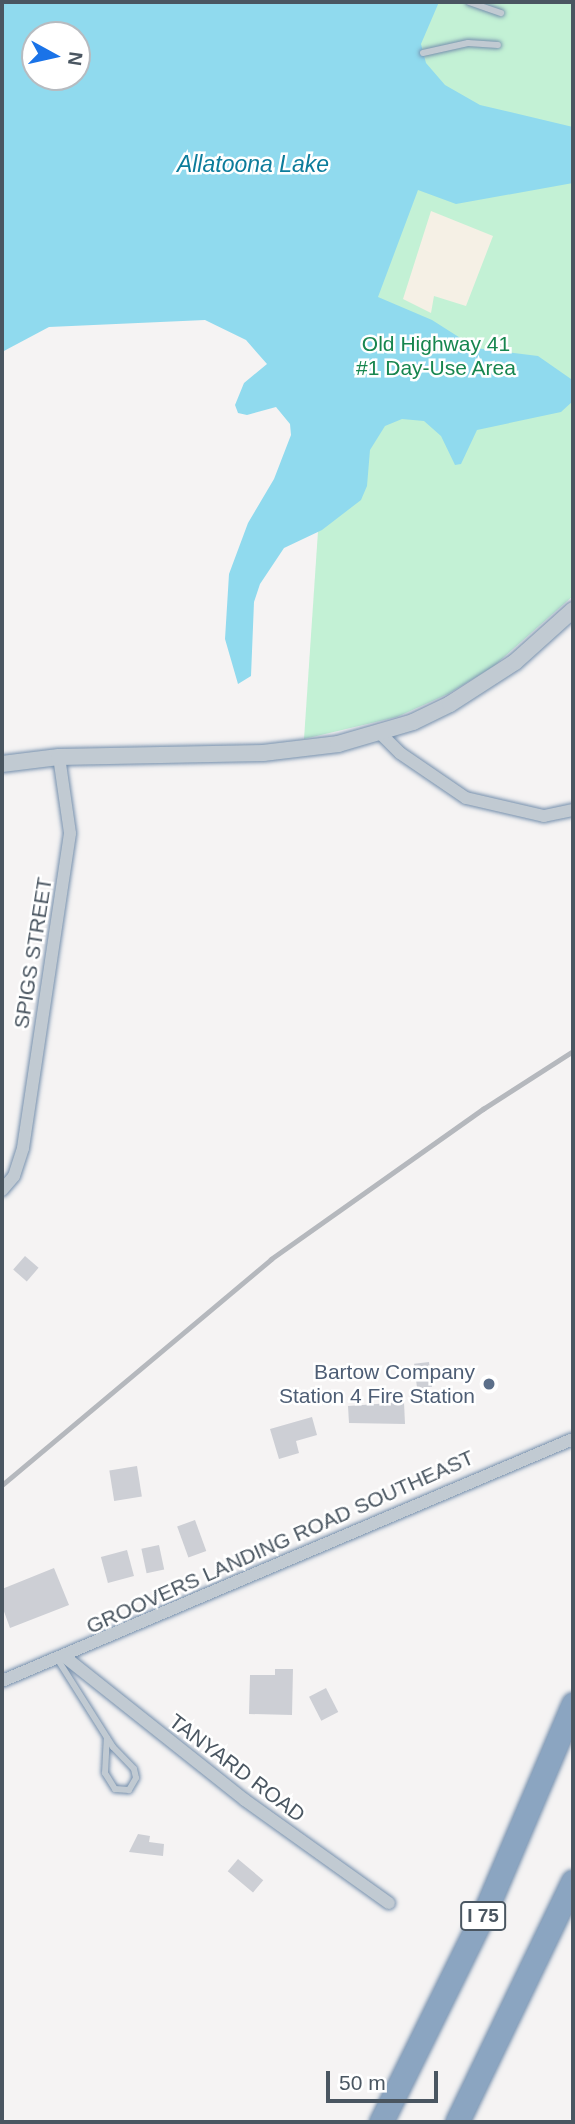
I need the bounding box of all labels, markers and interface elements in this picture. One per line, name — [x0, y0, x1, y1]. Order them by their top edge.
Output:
north arrow — [21, 21, 91, 91]
text: N — [64, 50, 87, 67]
water label: Allatoona Lake — [177, 150, 329, 178]
park label: Old Highway 41 #1 Day-Use Area — [355, 331, 517, 381]
street label: SPIGS STREET — [9, 876, 57, 1030]
place label: Bartow Company Station 4 Fire Station — [279, 1359, 475, 1409]
marker: Bartow Company Station 4 Fire Station — [481, 1376, 497, 1392]
street label: GROOVERS LANDING ROAD SOUTHEAST — [82, 1445, 478, 1639]
street label: TANYARD ROAD — [164, 1709, 310, 1827]
road number: I 75 — [458, 1900, 508, 1932]
scale bar — [330, 2058, 442, 2102]
text: 50 m — [339, 2071, 386, 2094]

